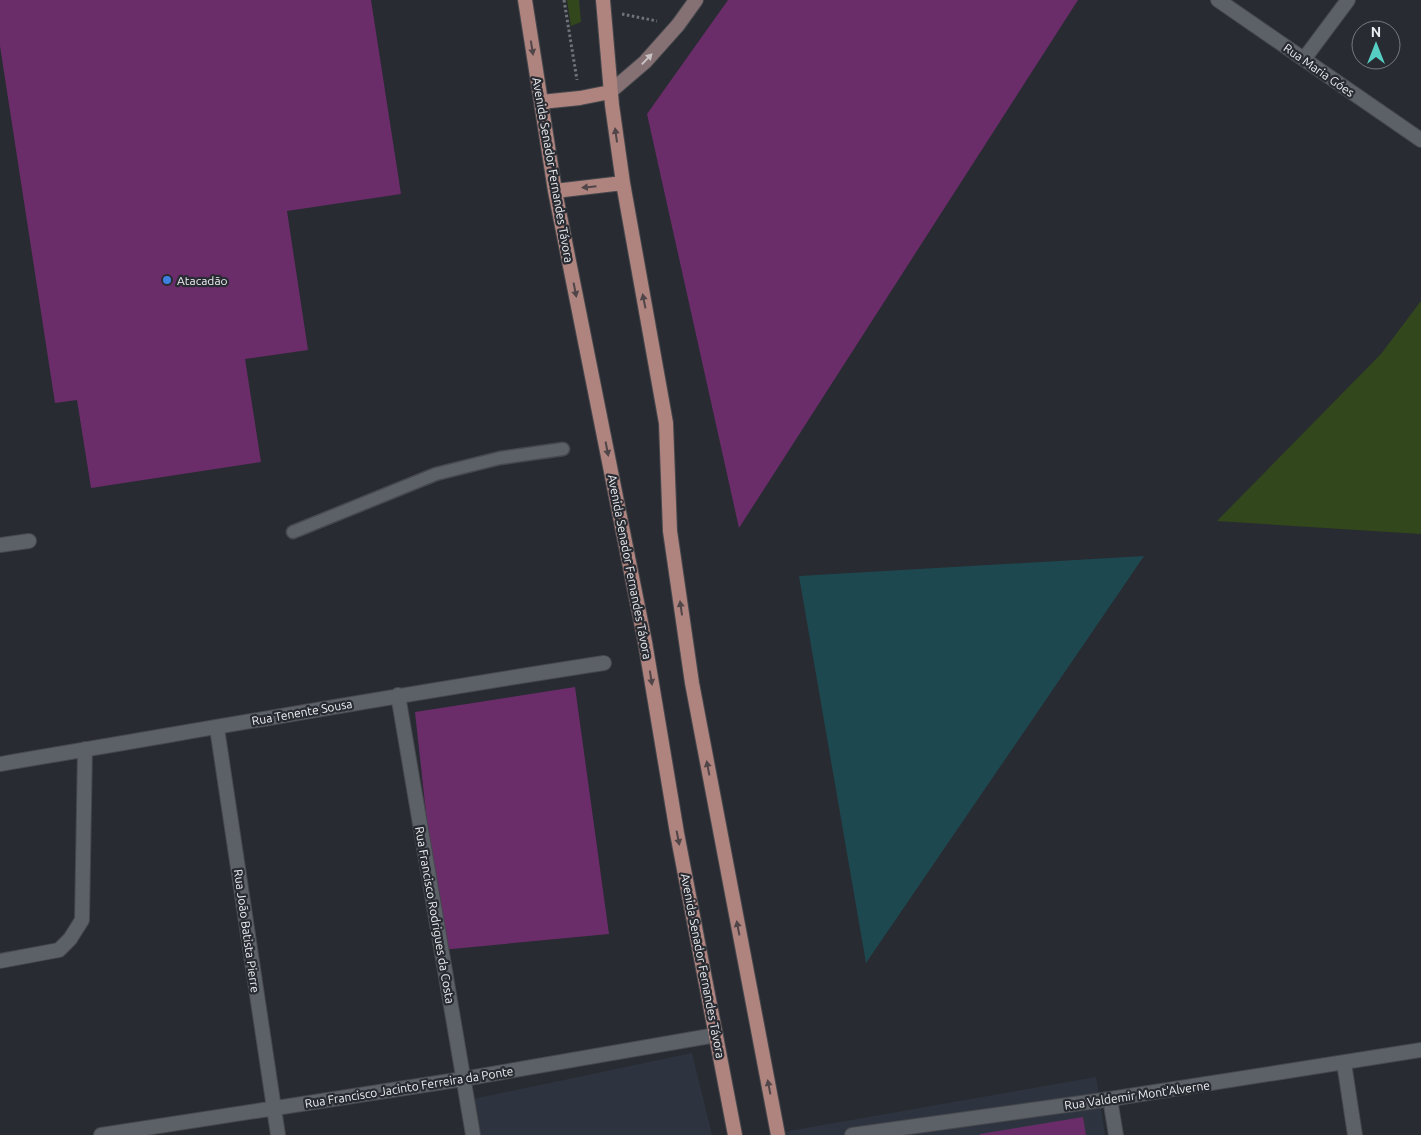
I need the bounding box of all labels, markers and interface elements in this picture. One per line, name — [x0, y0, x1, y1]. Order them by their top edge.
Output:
north arrow — [1351, 20, 1401, 70]
text: N — [1371, 24, 1381, 40]
one-way arrow — [529, 41, 537, 57]
street label: Rua Maria Góes — [1281, 41, 1357, 99]
one-way arrow — [641, 54, 653, 66]
street label: Avenida Senador Fernandes Távora — [530, 76, 576, 264]
one-way arrow — [612, 127, 620, 143]
one-way arrow — [581, 183, 597, 191]
marker: Atacadão — [161, 274, 173, 286]
place label: Atacadão — [177, 274, 228, 287]
one-way arrow — [571, 282, 579, 298]
one-way arrow — [640, 293, 648, 309]
one-way arrow — [603, 442, 611, 458]
street label: Avenida Senador Fernandes Távora — [606, 474, 654, 660]
one-way arrow — [677, 599, 685, 615]
one-way arrow — [647, 670, 655, 686]
street label: Rua Tenente Sousa — [251, 697, 353, 727]
one-way arrow — [703, 759, 711, 775]
street label: Rua Francisco Rodrigues da Costa — [413, 825, 457, 1005]
one-way arrow — [674, 830, 682, 846]
street label: Rua João Batista Pierre — [232, 868, 262, 994]
street label: Avenida Senador Fernandes Távora — [679, 873, 727, 1059]
one-way arrow — [734, 919, 742, 935]
street label: Rua Francisco Jacinto Ferreira da Ponte — [304, 1064, 514, 1110]
street label: Rua Valdemir Mont'Alverne — [1063, 1078, 1211, 1112]
one-way arrow — [764, 1079, 772, 1095]

